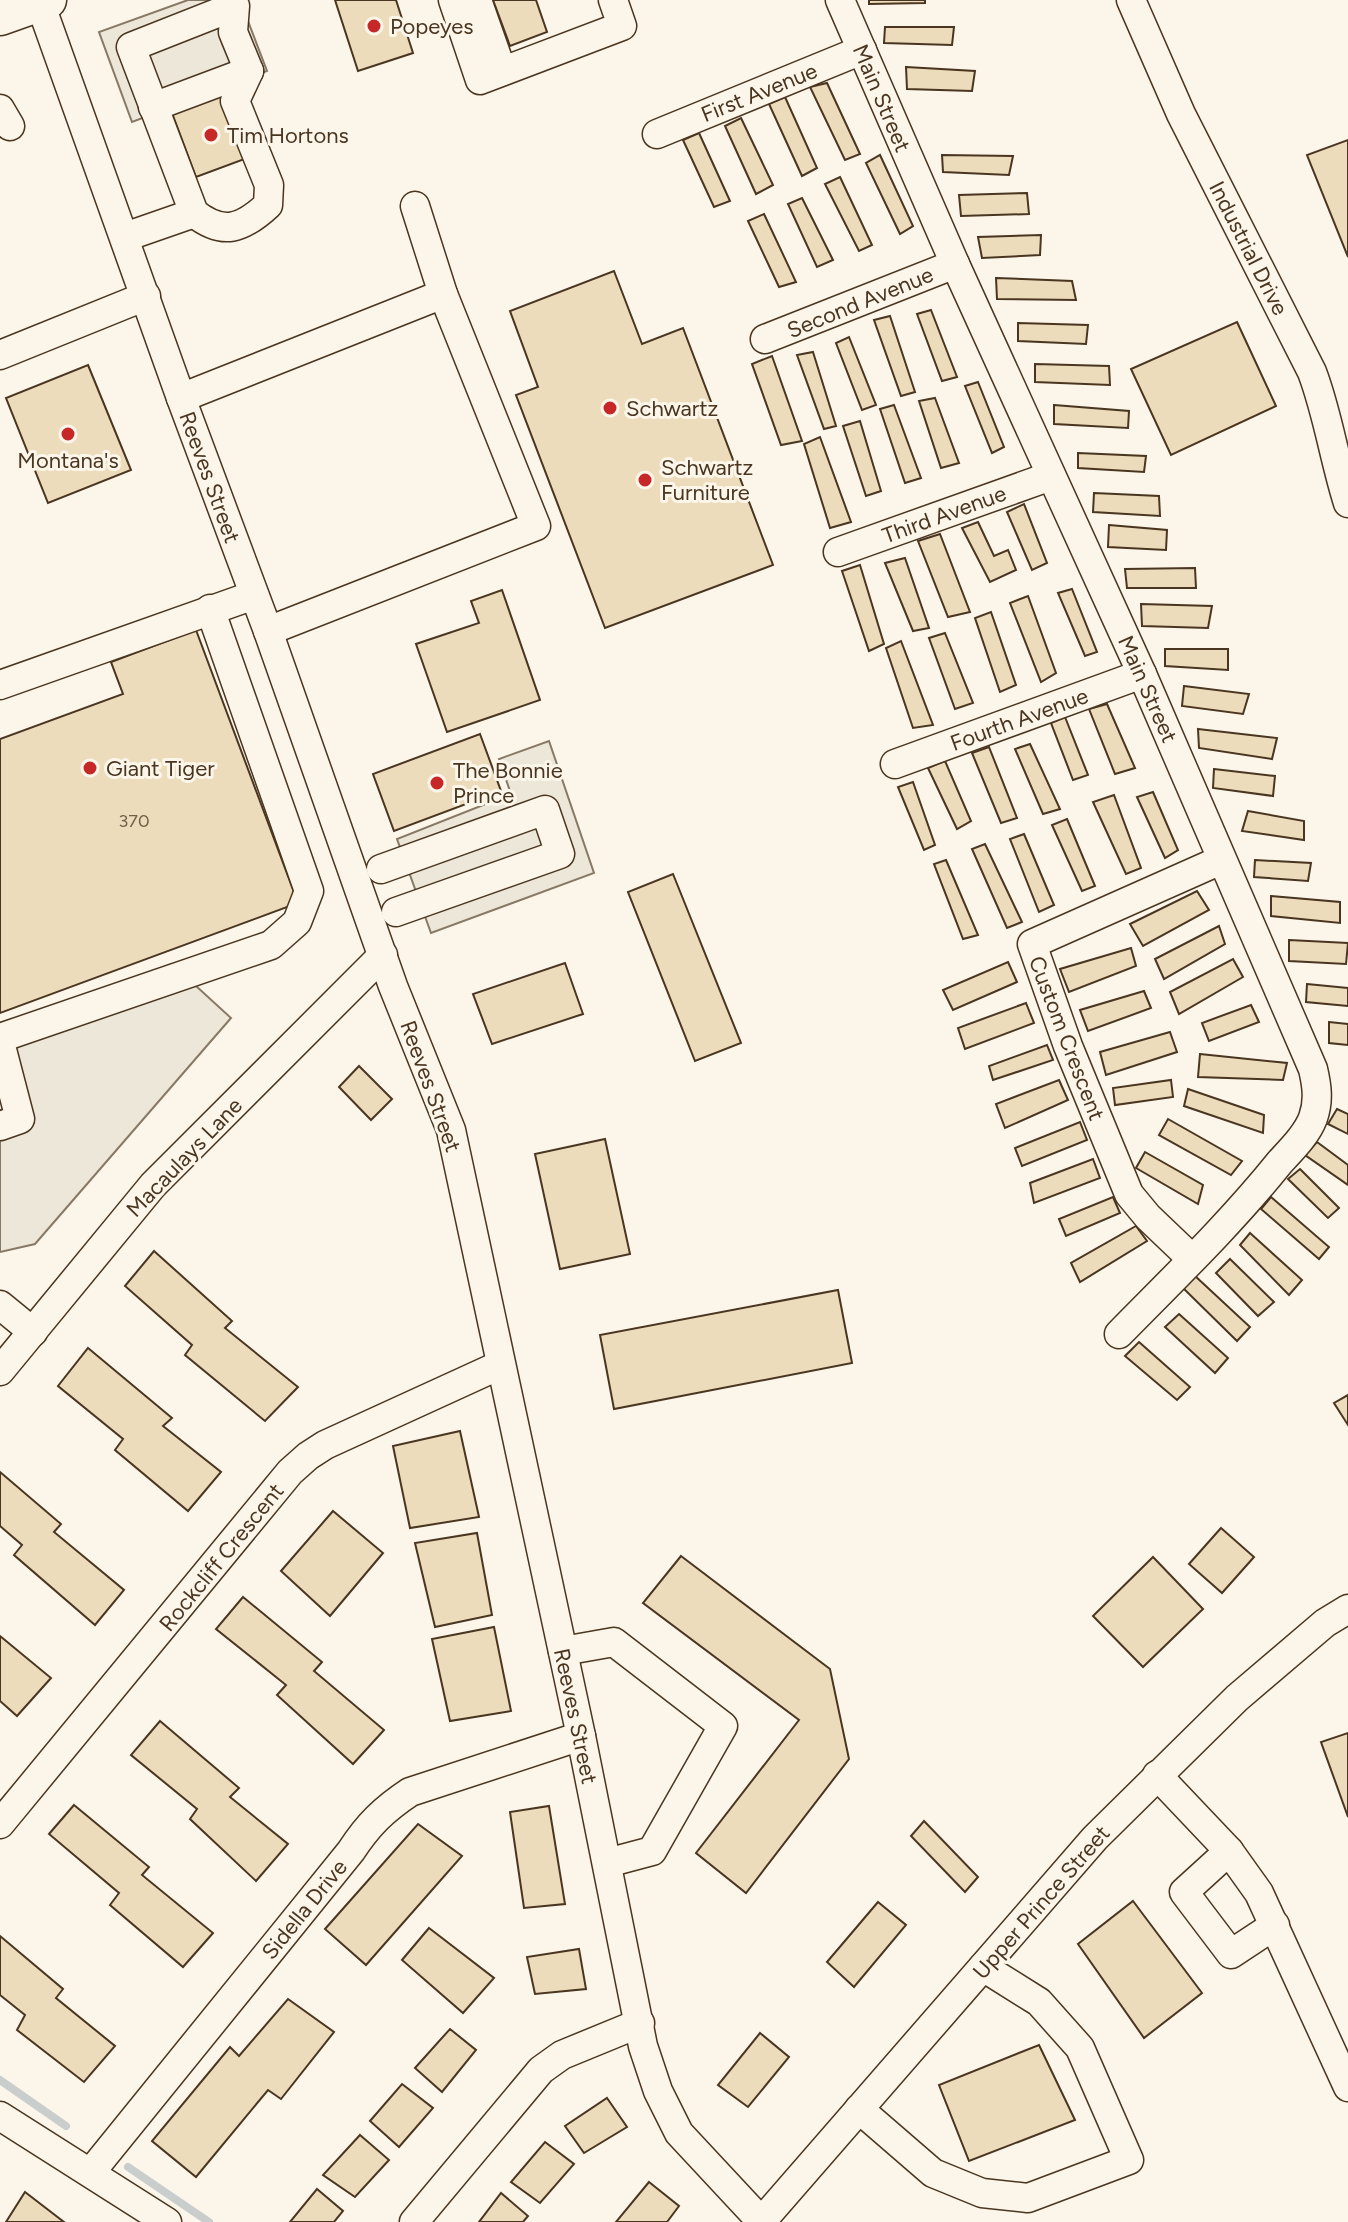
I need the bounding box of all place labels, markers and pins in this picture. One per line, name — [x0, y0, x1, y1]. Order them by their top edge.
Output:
place label: Popeyes — [390, 13, 474, 40]
marker: Popeyes — [365, 17, 383, 35]
place label: Tim Hortons — [227, 122, 349, 149]
marker: Tim Hortons — [202, 126, 220, 144]
place label: Schwartz — [626, 395, 718, 422]
marker: Schwartz — [601, 399, 619, 417]
marker: Montana's — [59, 425, 77, 443]
place label: Montana's — [17, 447, 119, 474]
place label: Schwartz Furniture — [661, 454, 753, 506]
marker: Schwartz Furniture — [636, 471, 654, 489]
place label: Giant Tiger — [106, 755, 215, 782]
place label: The Bonnie Prince — [453, 757, 563, 809]
marker: Giant Tiger — [81, 759, 99, 777]
marker: The Bonnie Prince — [428, 774, 446, 792]

